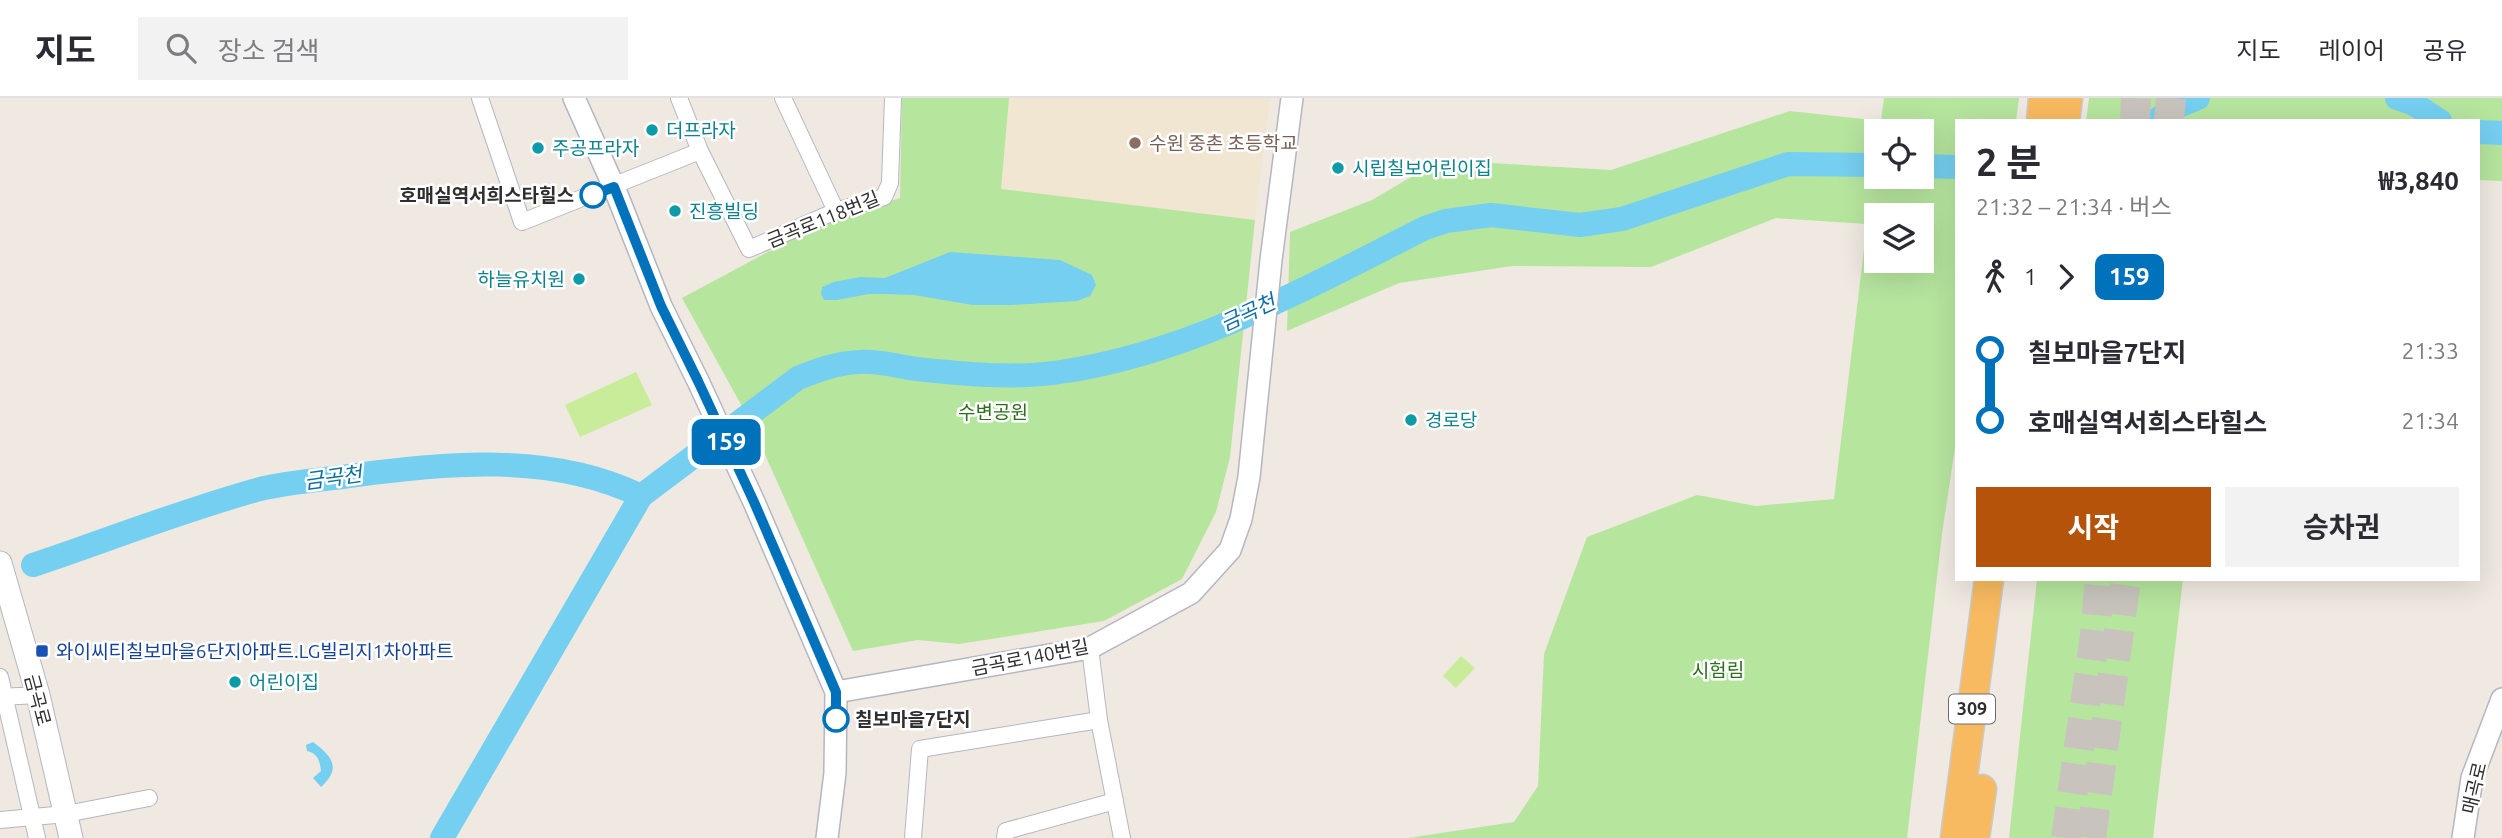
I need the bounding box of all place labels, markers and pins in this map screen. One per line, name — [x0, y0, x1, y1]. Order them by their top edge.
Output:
place label: 더프라자 — [666, 119, 736, 141]
marker: 더프라자 — [644, 122, 660, 138]
place label: 수원 중촌 초등학교 — [1149, 132, 1298, 154]
marker: 수원 중촌 초등학교 — [1127, 135, 1143, 151]
place label: 주공프라자 — [552, 137, 639, 159]
marker: 주공프라자 — [530, 140, 546, 156]
place label: 시립칠보어린이집 — [1352, 157, 1492, 179]
marker: 시립칠보어린이집 — [1330, 160, 1346, 176]
marker: 호매실역서희스타힐스 — [580, 182, 606, 208]
place label: 호매실역서희스타힐스 — [399, 184, 574, 206]
place label: 진흥빌딩 — [689, 200, 759, 222]
marker: 진흥빌딩 — [667, 203, 683, 219]
place label: 하늘유치원 — [478, 268, 565, 290]
marker: 하늘유치원 — [571, 271, 587, 287]
place label: 경로당 — [1425, 409, 1477, 431]
marker: 경로당 — [1403, 412, 1419, 428]
place label: 와이씨티칠보마을6단지아파트.LG빌리지1차아파트 — [56, 640, 453, 662]
marker: 와이씨티칠보마을6단지아파트.LG빌리지1차아파트 — [34, 643, 50, 659]
place label: 어린이집 — [249, 671, 319, 693]
marker: 어린이집 — [227, 674, 243, 690]
marker: 칠보마을7단지 — [823, 706, 849, 732]
place label: 칠보마을7단지 — [855, 708, 971, 730]

